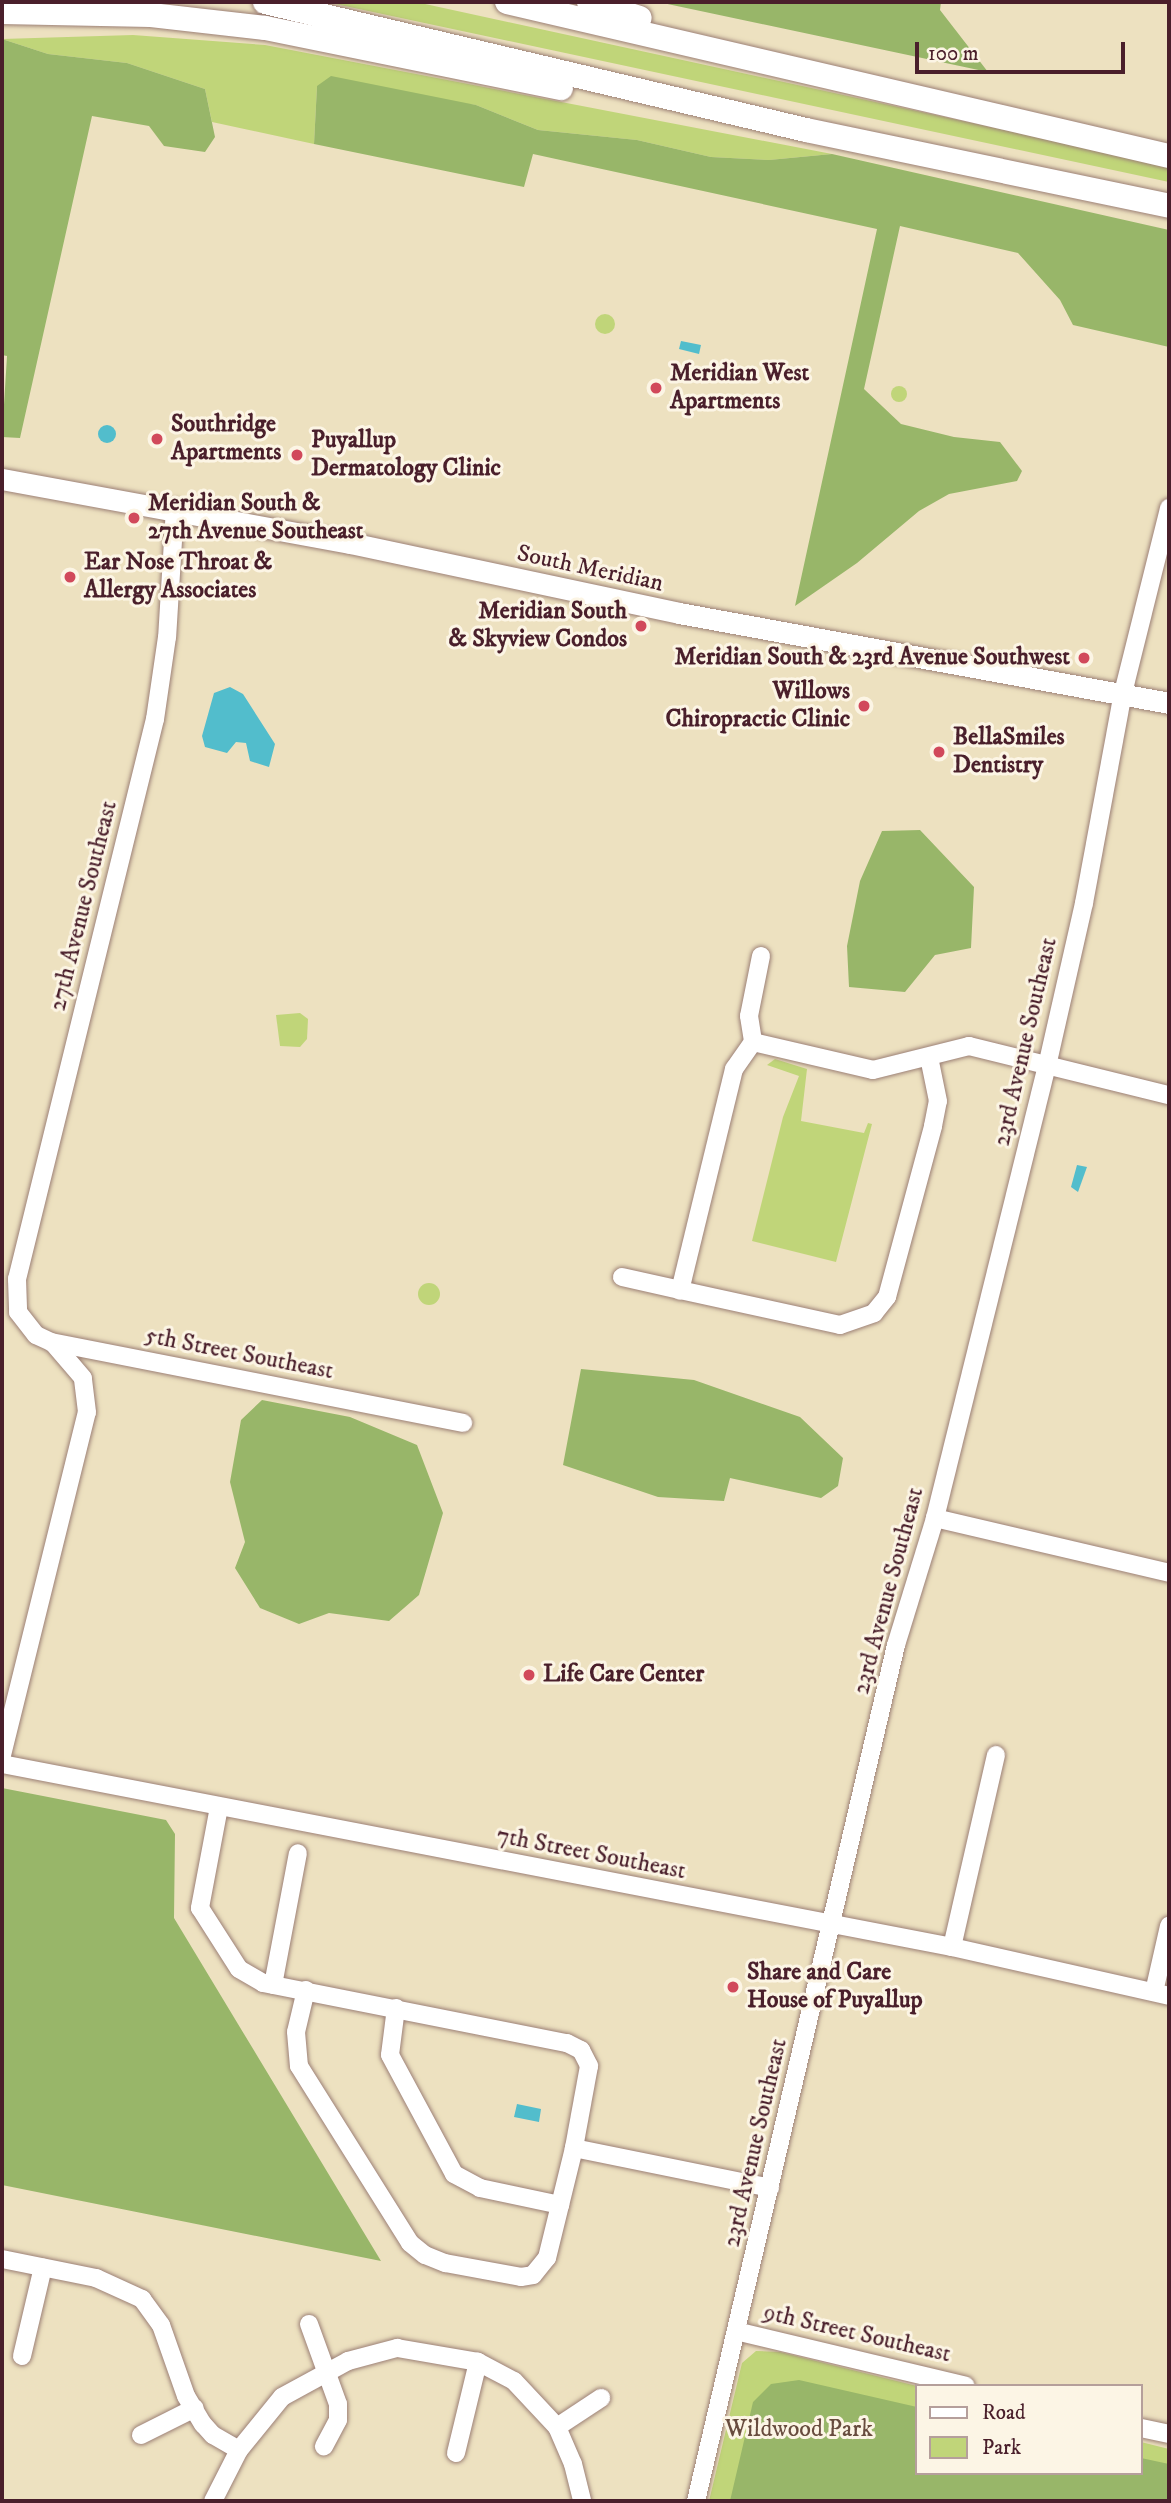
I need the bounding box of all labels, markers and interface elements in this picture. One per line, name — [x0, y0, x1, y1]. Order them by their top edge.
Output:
scale bar — [919, 28, 1129, 72]
text: 100 m — [928, 41, 979, 67]
place label: Meridian West Apartments — [670, 360, 809, 416]
marker: Meridian West Apartments — [648, 380, 664, 396]
place label: Southridge Apartments — [171, 411, 281, 467]
place label: Puyallup Dermatology Clinic — [311, 427, 501, 483]
marker: Southridge Apartments — [149, 431, 165, 447]
marker: Puyallup Dermatology Clinic — [289, 447, 305, 463]
place label: Meridian South & 27th Avenue Southeast — [148, 490, 363, 546]
marker: Meridian South & 27th Avenue Southeast — [126, 510, 142, 526]
street label: South Meridian — [514, 539, 666, 599]
place label: Ear Nose Throat & Allergy Associates — [84, 549, 272, 605]
marker: Ear Nose Throat & Allergy Associates — [62, 569, 78, 585]
place label: Meridian South & Skyview Condos — [449, 598, 627, 654]
marker: Meridian South & Skyview Condos — [633, 618, 649, 634]
place label: Meridian South & 23rd Avenue Southwest — [674, 644, 1070, 672]
marker: Meridian South & 23rd Avenue Southwest — [1076, 650, 1092, 666]
place label: Willows Chiropractic Clinic — [665, 678, 850, 734]
marker: Willows Chiropractic Clinic — [856, 698, 872, 714]
place label: BellaSmiles Dentistry — [953, 724, 1065, 780]
marker: BellaSmiles Dentistry — [931, 744, 947, 760]
street label: 27th Avenue Southeast — [44, 798, 124, 1014]
street label: 23rd Avenue Southeast — [988, 935, 1064, 1149]
street label: 5th Street Southeast — [142, 1322, 336, 1386]
street label: 23rd Avenue Southeast — [848, 1484, 930, 1698]
place label: Life Care Center — [543, 1661, 704, 1689]
marker: Life Care Center — [521, 1667, 537, 1683]
street label: 7th Street Southeast — [494, 1822, 688, 1886]
place label: Share and Care House of Puyallup — [747, 1959, 923, 2015]
marker: Share and Care House of Puyallup — [725, 1979, 741, 1995]
street label: 23rd Avenue Southeast — [718, 2036, 794, 2250]
street label: 9th Street Southeast — [761, 2298, 953, 2370]
legend — [916, 2384, 1143, 2475]
text: Road — [982, 2400, 1026, 2426]
park label: Wildwood Park — [725, 2416, 873, 2444]
text: Park — [982, 2435, 1021, 2461]

